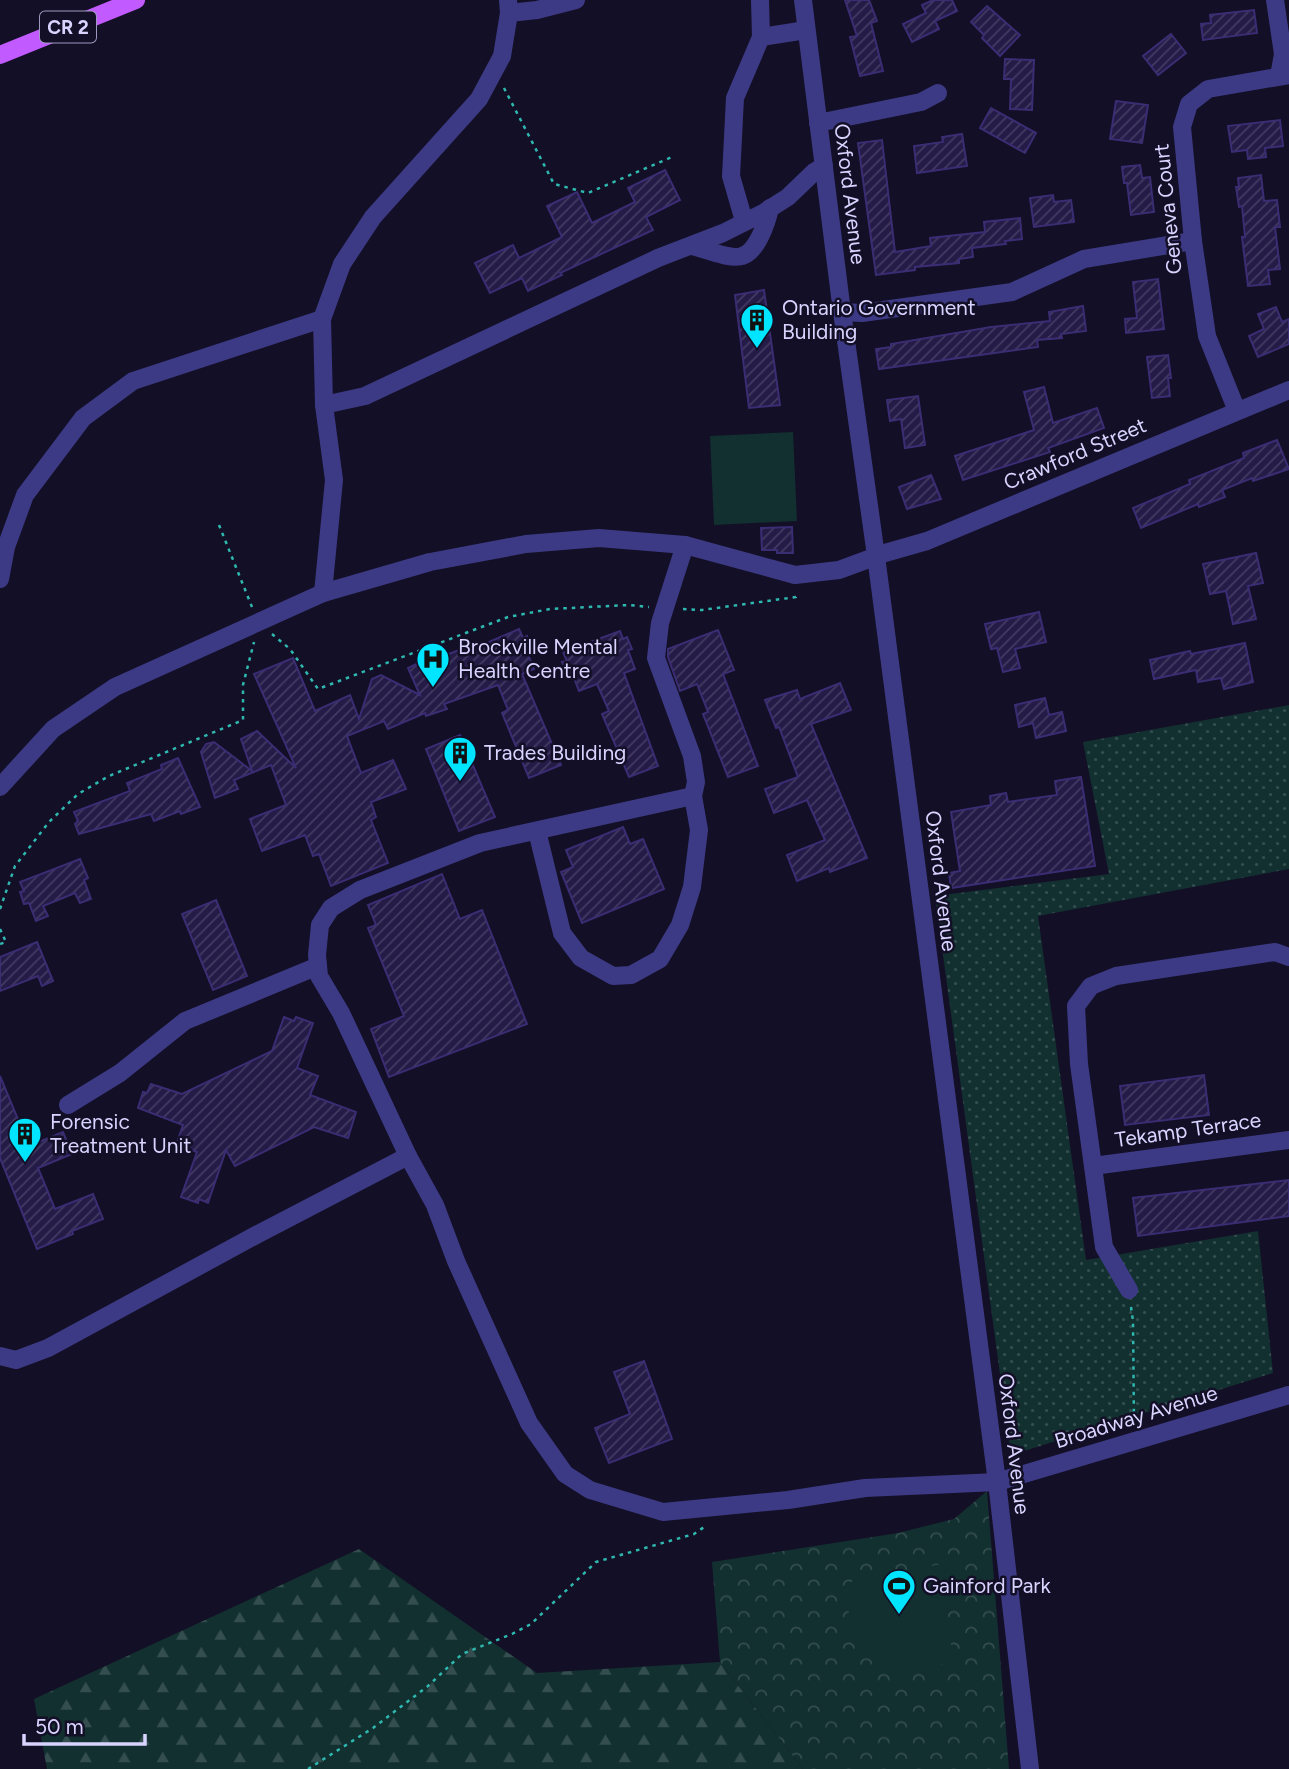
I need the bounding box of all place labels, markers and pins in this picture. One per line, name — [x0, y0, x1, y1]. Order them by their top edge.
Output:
place label: Ontario Government Building — [782, 295, 976, 344]
building icon: Ontario Government Building — [738, 301, 776, 350]
place label: Brockville Mental Health Centre — [458, 634, 618, 683]
hospital icon: Brockville Mental Health Centre — [414, 640, 452, 689]
building icon: Trades Building — [441, 734, 479, 783]
place label: Trades Building — [484, 740, 626, 765]
place label: Forensic Treatment Unit — [50, 1109, 191, 1158]
building icon: Forensic Treatment Unit — [6, 1115, 44, 1164]
sports icon: Gainford Park — [880, 1567, 918, 1616]
place label: Gainford Park — [923, 1573, 1051, 1598]

